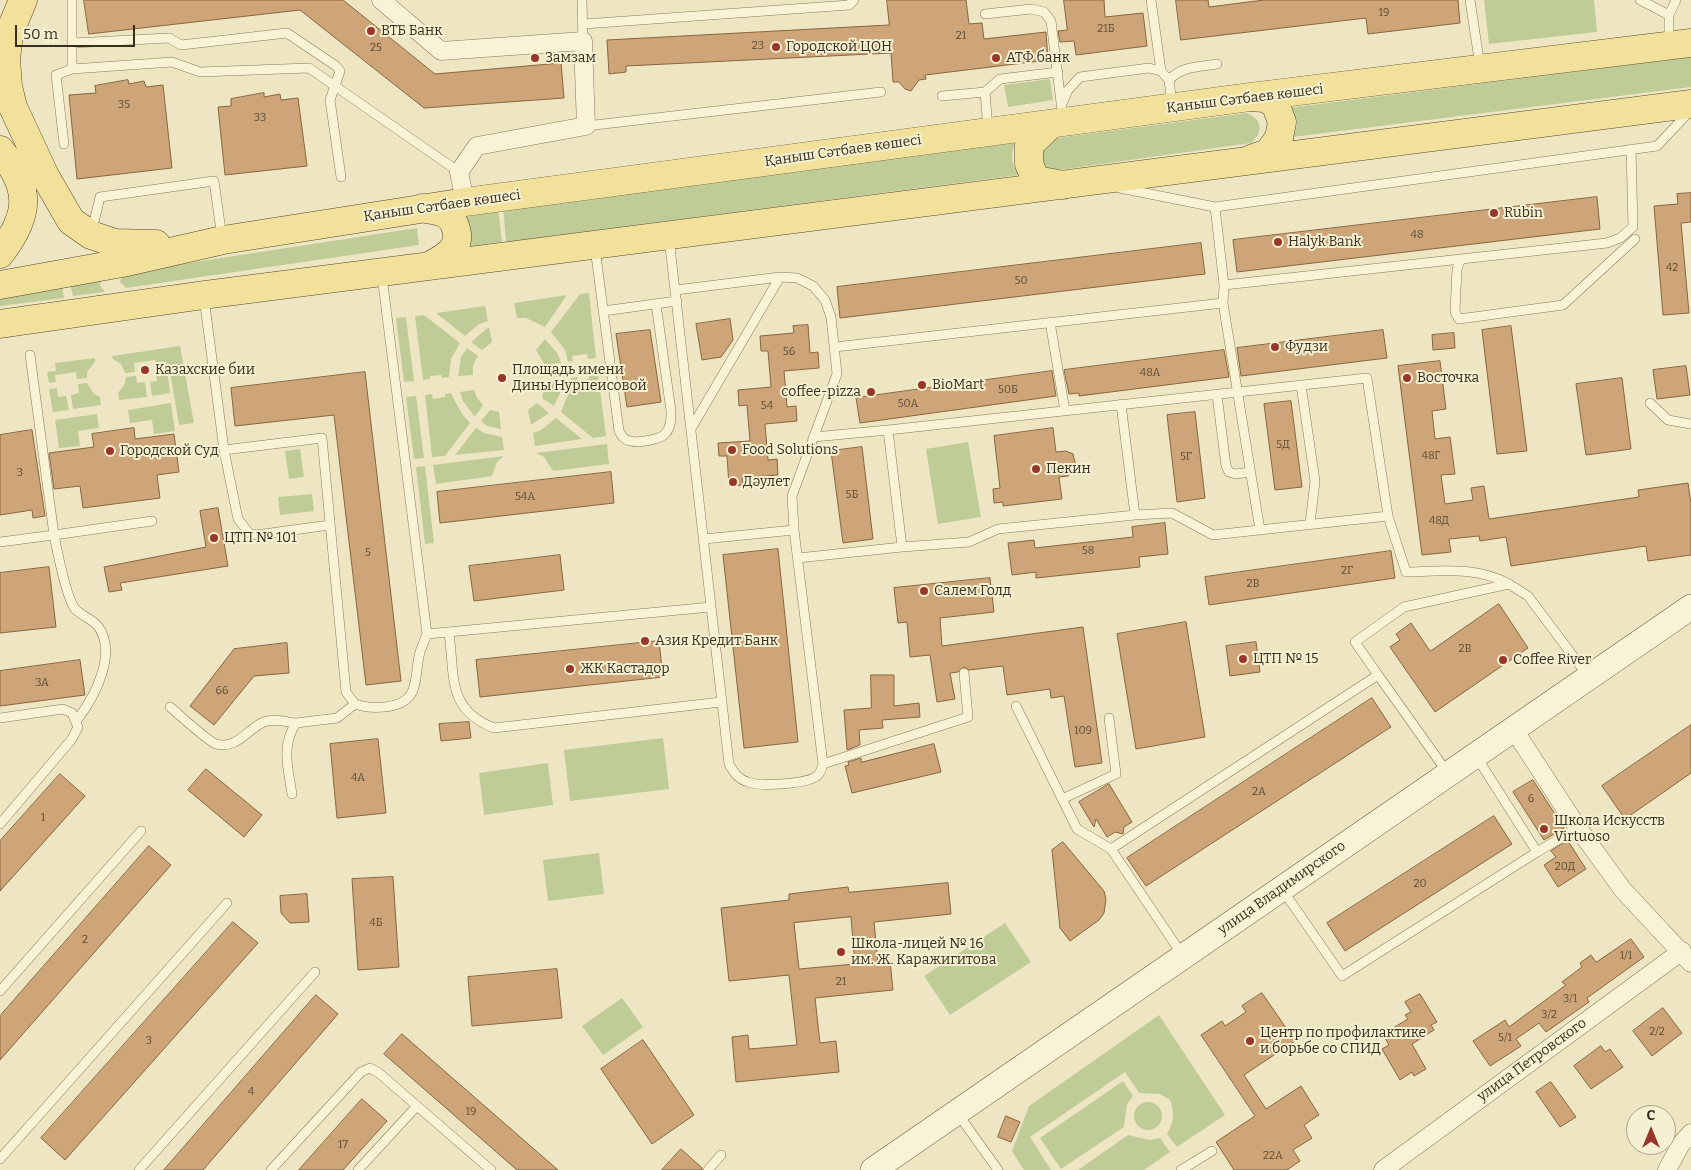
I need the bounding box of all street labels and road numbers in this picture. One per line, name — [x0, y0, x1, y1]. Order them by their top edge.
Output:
street label: Қаныш Сәтбаев көшесі — [1165, 81, 1325, 117]
street label: Қаныш Сәтбаев көшесі — [763, 132, 923, 170]
street label: Қаныш Сәтбаев көшесі — [362, 187, 522, 225]
street label: улица Владимирского — [1215, 838, 1349, 938]
street label: улица Петровского — [1474, 1015, 1590, 1105]

